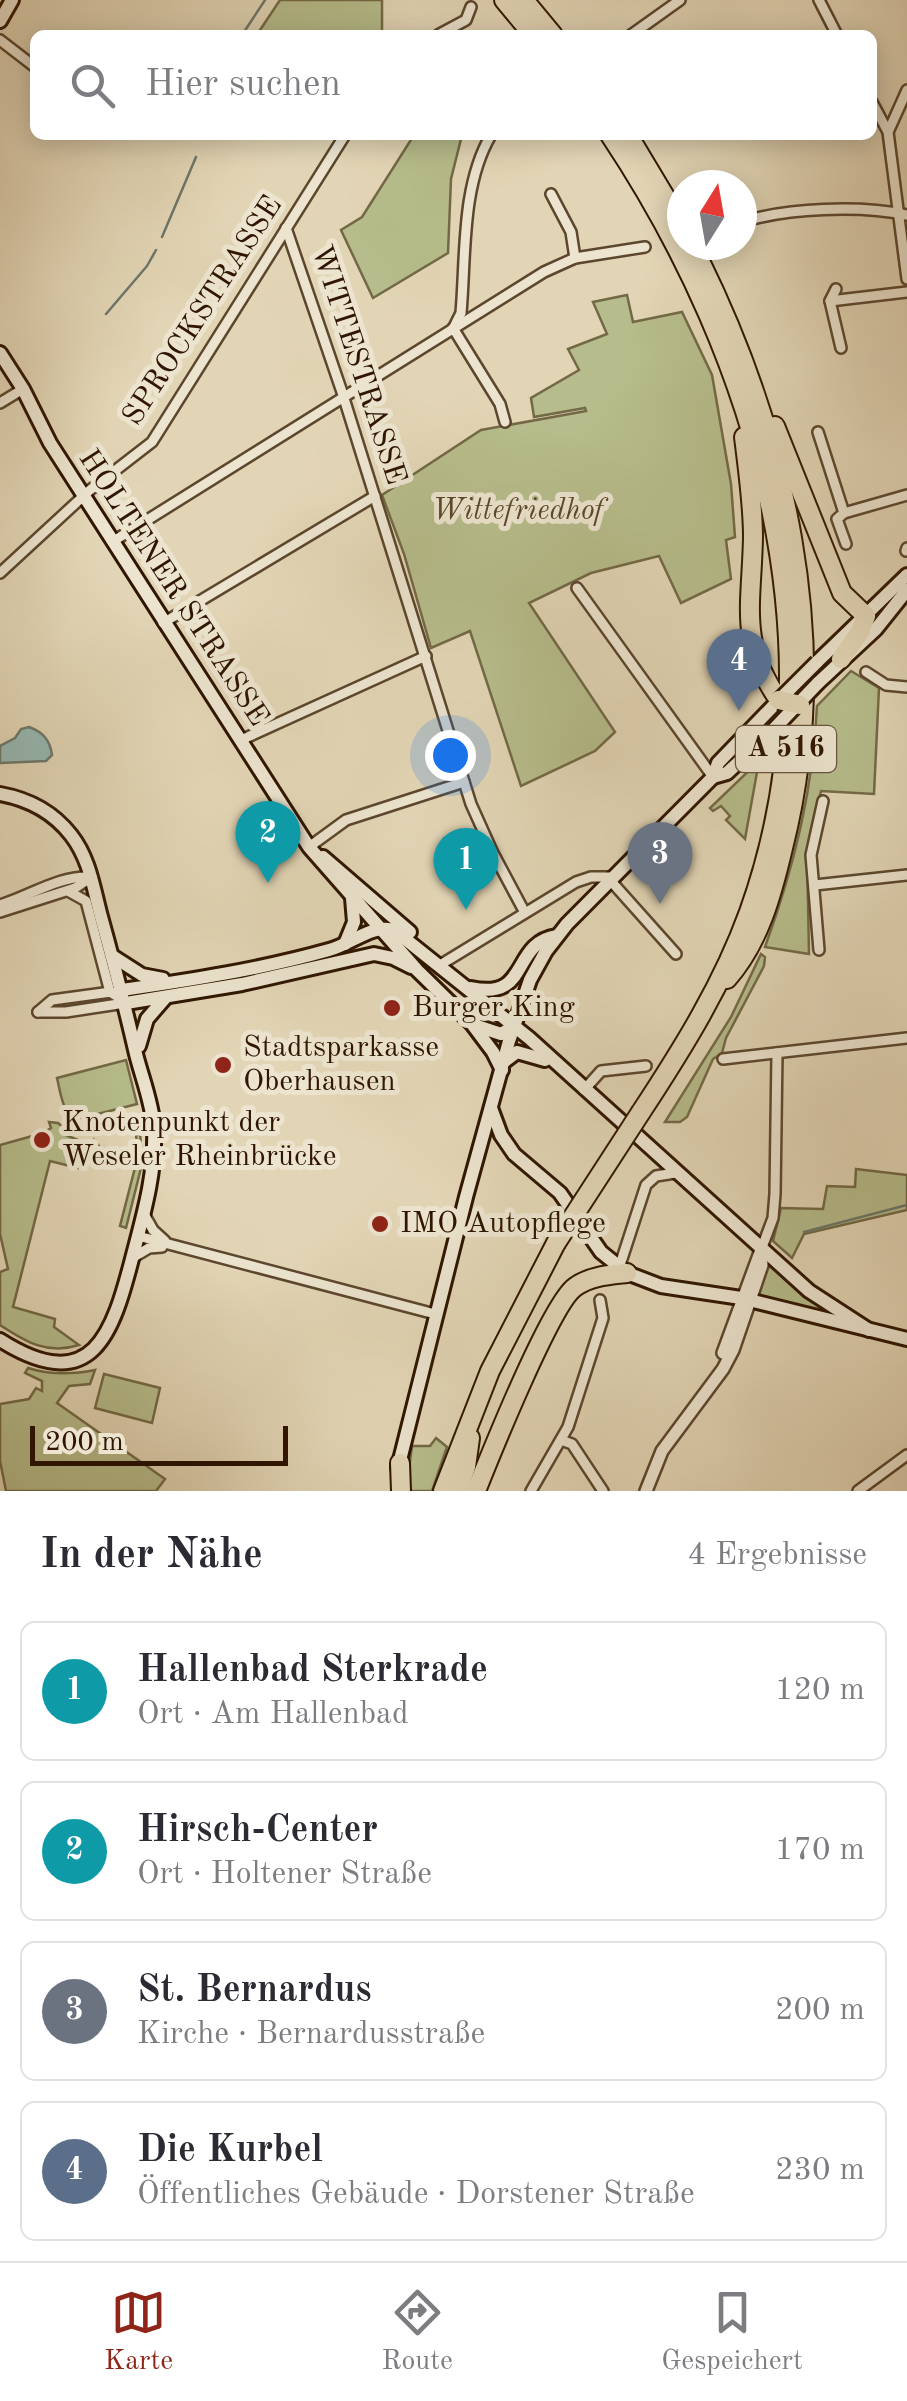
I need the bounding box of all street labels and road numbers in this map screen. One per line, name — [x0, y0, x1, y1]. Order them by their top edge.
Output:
street label: SPROCKSTRASSE — [118, 191, 288, 431]
street label: WITTESTRASSE — [305, 242, 411, 488]
street label: HOLTENER STRASSE — [72, 444, 274, 732]
road number: A 516 — [736, 726, 836, 772]

